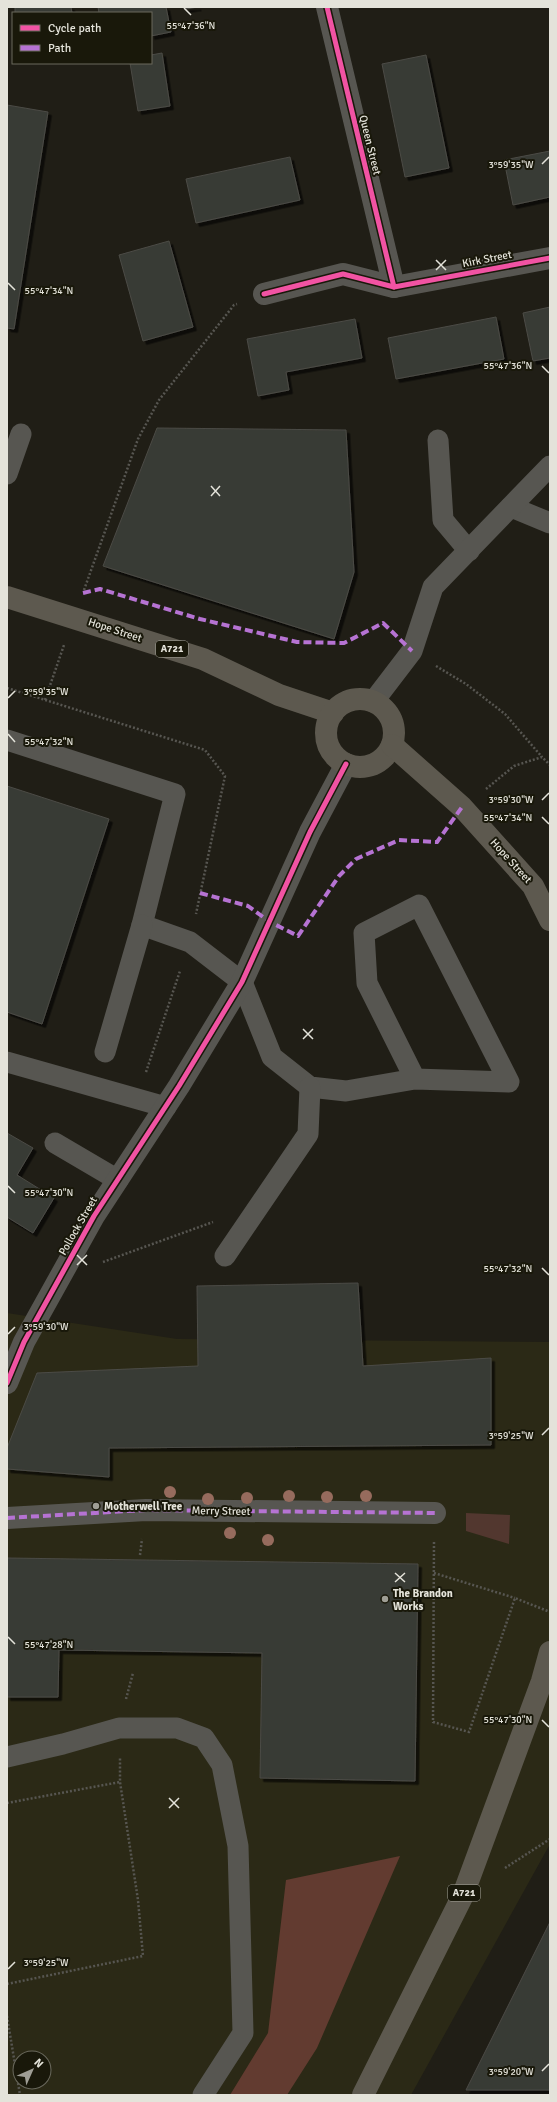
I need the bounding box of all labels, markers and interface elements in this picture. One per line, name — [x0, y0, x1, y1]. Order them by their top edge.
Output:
legend — [12, 12, 152, 64]
text: 55°47'36"N — [167, 20, 215, 32]
text: Cycle path — [48, 21, 101, 36]
text: Path — [48, 41, 71, 56]
street label: Queen Street — [356, 114, 384, 176]
text: 3°59'35"W — [488, 159, 534, 171]
street label: Kirk Street — [461, 248, 513, 270]
text: 55°47'34"N — [25, 285, 73, 297]
text: 55°47'36"N — [484, 360, 532, 372]
street label: Hope Street — [87, 615, 144, 645]
road number: A721 — [156, 641, 188, 657]
text: 3°59'35"W — [23, 686, 69, 698]
text: 55°47'32"N — [25, 736, 73, 748]
text: 3°59'30"W — [488, 794, 534, 806]
text: 55°47'34"N — [484, 812, 532, 824]
street label: Hope Street — [488, 836, 535, 886]
text: 55°47'30"N — [25, 1187, 73, 1199]
street label: Pollock Street — [56, 1194, 100, 1258]
text: 55°47'32"N — [484, 1263, 532, 1275]
text: 3°59'30"W — [23, 1321, 69, 1333]
text: 3°59'25"W — [488, 1430, 534, 1442]
place label: Motherwell Tree — [104, 1500, 183, 1513]
marker: Motherwell Tree — [91, 1501, 101, 1511]
street label: Merry Street — [191, 1504, 251, 1518]
place label: The Brandon Works — [393, 1587, 453, 1613]
marker: The Brandon Works — [380, 1594, 390, 1604]
text: 55°47'28"N — [25, 1639, 73, 1651]
text: 55°47'30"N — [484, 1714, 532, 1726]
road number: A721 — [448, 1885, 480, 1901]
text: 3°59'25"W — [23, 1957, 69, 1969]
north arrow — [12, 2050, 52, 2090]
text: N — [31, 2056, 46, 2071]
text: 3°59'20"W — [488, 2066, 534, 2078]

